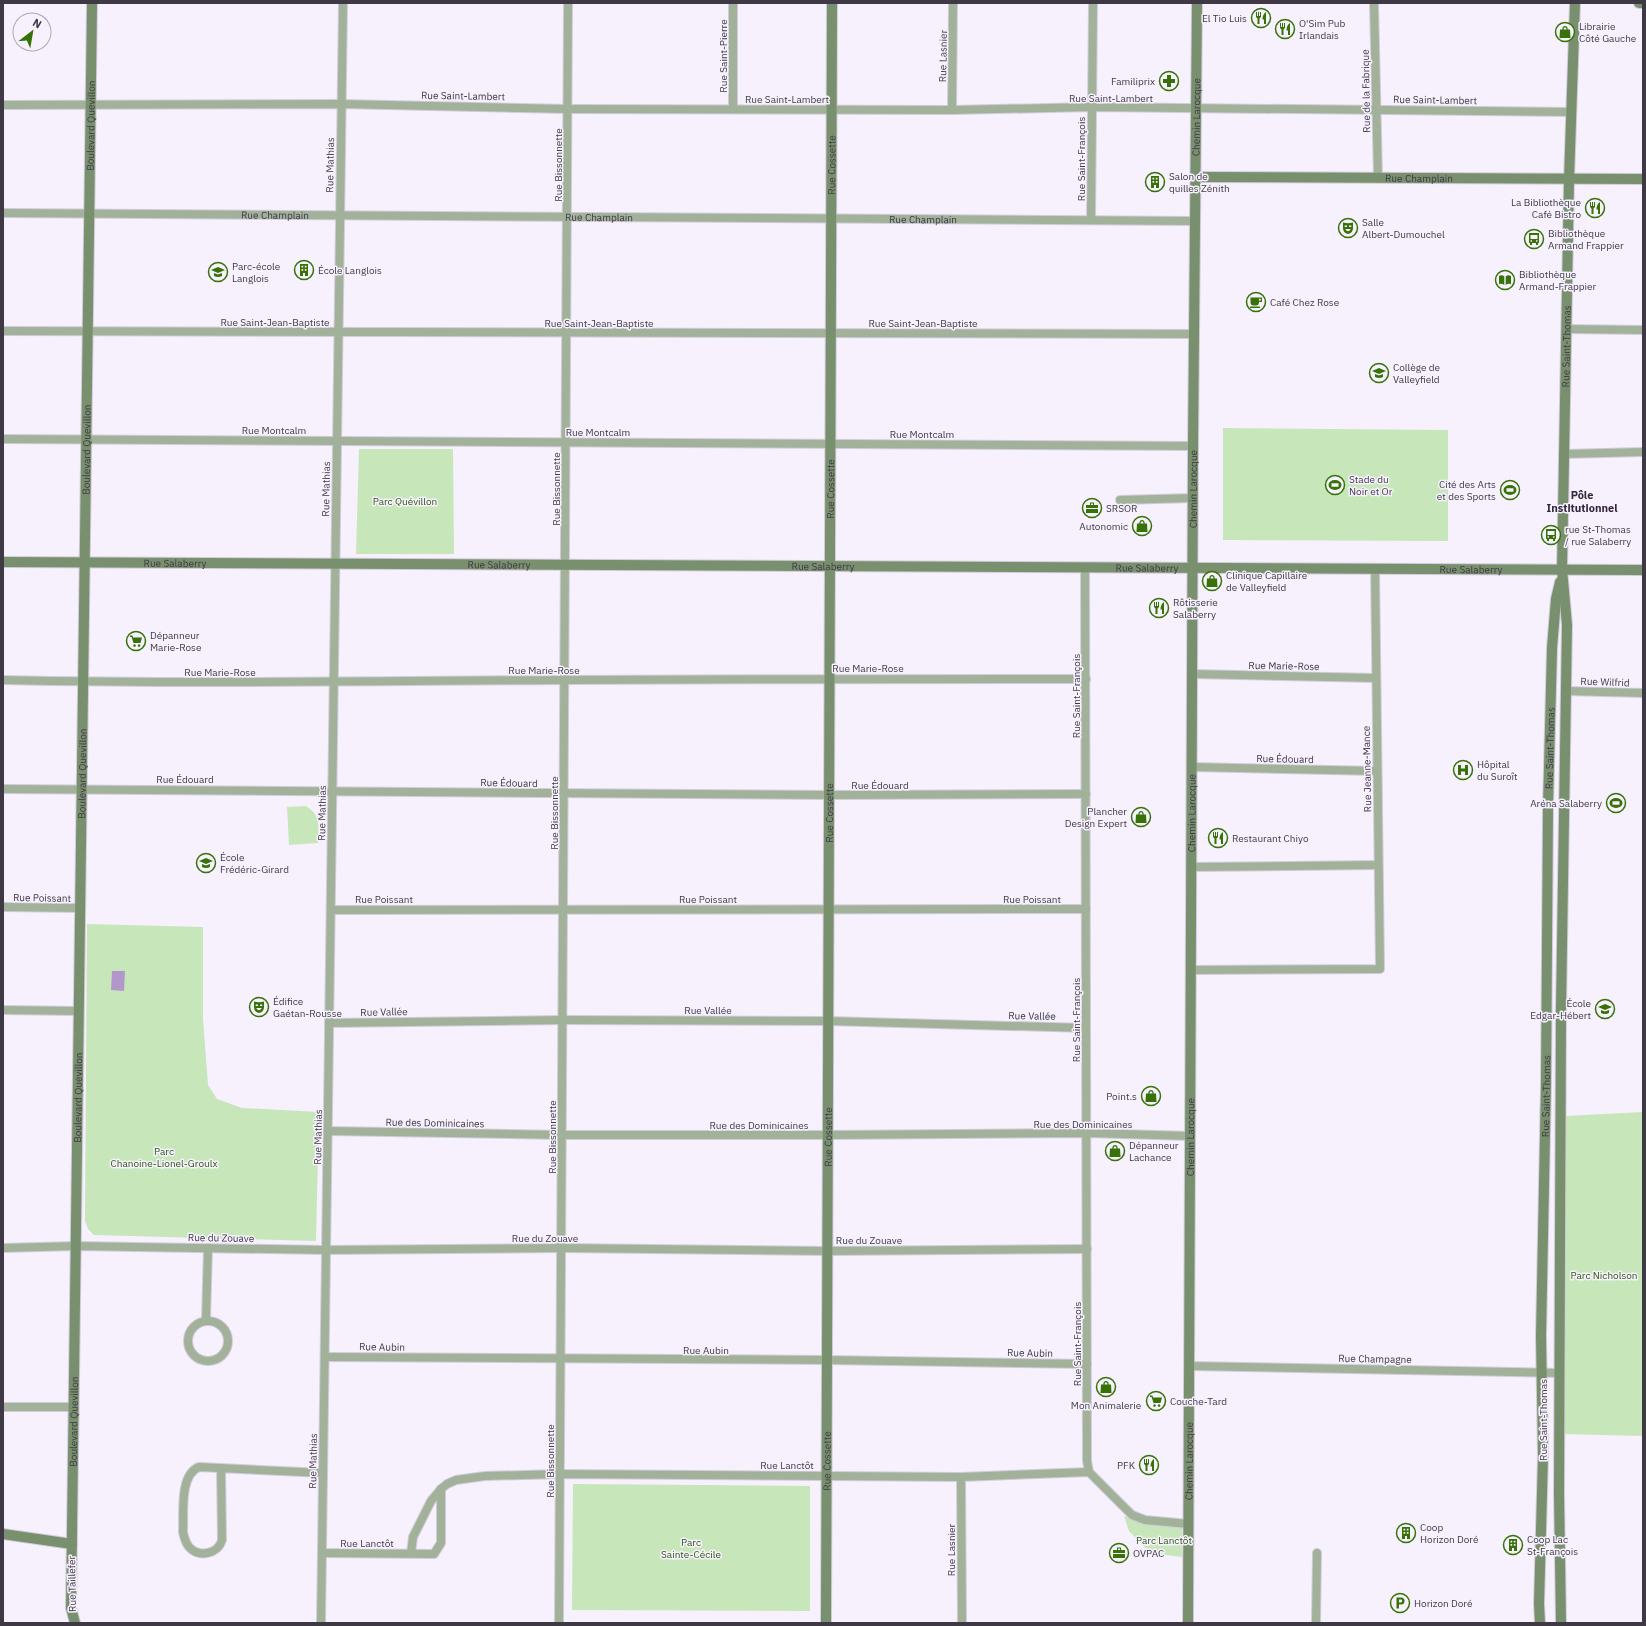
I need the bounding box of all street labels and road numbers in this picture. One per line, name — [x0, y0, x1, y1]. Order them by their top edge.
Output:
street label: Rue Saint-Pierre — [717, 19, 730, 93]
street label: Rue Lasnier — [936, 29, 950, 82]
street label: Rue de la Fabrique — [1359, 49, 1373, 133]
street label: Chemin Larocque — [1189, 77, 1203, 156]
street label: Boulevard Quevillon — [83, 80, 97, 171]
street label: Rue Saint-Lambert — [421, 89, 506, 103]
street label: Rue Saint-Lambert — [1069, 92, 1154, 105]
street label: Rue Saint-Lambert — [745, 93, 830, 106]
street label: Rue Saint-Lambert — [1393, 93, 1478, 107]
street label: Rue Saint-François — [1075, 117, 1088, 201]
street label: Rue Bissonnette — [552, 128, 565, 202]
street label: Rue Cossette — [825, 135, 838, 195]
street label: Rue Mathias — [323, 137, 337, 193]
street label: Rue Champlain — [1385, 171, 1453, 185]
street label: Rue Champlain — [241, 208, 309, 222]
street label: Rue Champlain — [565, 210, 633, 224]
street label: Rue Champlain — [889, 212, 957, 226]
street label: Rue Saint-Thomas — [1559, 305, 1573, 387]
street label: Rue Saint-Jean-Baptiste — [220, 316, 330, 329]
street label: Rue Saint-Jean-Baptiste — [544, 317, 654, 330]
street label: Rue Saint-Jean-Baptiste — [868, 317, 978, 330]
street label: Boulevard Quevillon — [79, 404, 93, 495]
street label: Rue Montcalm — [242, 424, 306, 437]
street label: Rue Montcalm — [566, 426, 630, 439]
street label: Rue Montcalm — [890, 428, 954, 441]
street label: Chemin Larocque — [1186, 449, 1199, 528]
street label: Rue Bissonnette — [550, 452, 563, 526]
street label: Rue Cossette — [824, 459, 837, 519]
street label: Rue Mathias — [319, 461, 333, 517]
street label: Rue Salaberry — [143, 556, 207, 569]
street label: Rue Salaberry — [467, 558, 531, 571]
street label: Rue Salaberry — [791, 559, 855, 573]
street label: Rue Salaberry — [1115, 561, 1179, 574]
street label: Rue Salaberry — [1439, 563, 1502, 576]
street label: Rue Saint-François — [1070, 654, 1083, 738]
street label: Rue Marie-Rose — [1248, 659, 1320, 673]
street label: Rue Marie-Rose — [832, 662, 904, 675]
street label: Rue Marie-Rose — [508, 664, 580, 677]
street label: Rue Marie-Rose — [184, 666, 256, 679]
street label: Rue Wilfrid — [1580, 675, 1630, 689]
street label: Rue Saint-Thomas — [1542, 707, 1557, 789]
street label: Rue Jeanne-Mance — [1360, 725, 1374, 812]
street label: Boulevard Quevillon — [75, 728, 89, 819]
street label: Rue Édouard — [1256, 752, 1314, 766]
street label: Rue Édouard — [156, 773, 214, 786]
street label: Chemin Larocque — [1185, 773, 1198, 852]
street label: Rue Édouard — [480, 776, 538, 790]
street label: Rue Bissonnette — [548, 776, 561, 850]
street label: Rue Édouard — [851, 779, 909, 792]
street label: Rue Cossette — [822, 783, 836, 843]
street label: Rue Mathias — [315, 785, 329, 841]
street label: Rue Poissant — [13, 891, 72, 905]
street label: Rue Poissant — [355, 893, 414, 906]
street label: Rue Poissant — [679, 893, 738, 906]
street label: Rue Poissant — [1003, 893, 1062, 906]
street label: Rue Saint-François — [1070, 978, 1083, 1062]
street label: Rue Vallée — [684, 1004, 732, 1017]
street label: Rue Vallée — [360, 1005, 408, 1019]
street label: Rue Vallée — [1008, 1009, 1056, 1023]
street label: Boulevard Quevillon — [71, 1052, 85, 1143]
street label: Rue Saint-Thomas — [1538, 1055, 1553, 1137]
street label: Chemin Larocque — [1183, 1097, 1197, 1176]
street label: Rue Bissonnette — [546, 1100, 559, 1174]
street label: Rue Cossette — [821, 1107, 834, 1167]
street label: Rue Mathias — [311, 1109, 325, 1165]
street label: Rue des Dominicaines — [385, 1116, 485, 1130]
street label: Rue des Dominicaines — [1033, 1118, 1133, 1131]
street label: Rue des Dominicaines — [709, 1119, 809, 1132]
street label: Rue du Zouave — [188, 1231, 255, 1245]
street label: Rue du Zouave — [512, 1232, 579, 1245]
street label: Rue du Zouave — [836, 1234, 903, 1247]
street label: Rue Saint-François — [1071, 1302, 1084, 1386]
street label: Rue Aubin — [359, 1340, 405, 1354]
street label: Rue Aubin — [683, 1344, 729, 1357]
street label: Rue Aubin — [1007, 1346, 1053, 1360]
street label: Rue Champagne — [1338, 1352, 1412, 1366]
street label: Boulevard Quevillon — [66, 1376, 81, 1467]
street label: Rue Saint-Thomas — [1537, 1379, 1550, 1461]
street label: Chemin Larocque — [1182, 1421, 1195, 1500]
street label: Rue Bissonnette — [544, 1424, 557, 1498]
street label: Rue Cossette — [820, 1431, 833, 1491]
street label: Rue Mathias — [306, 1433, 320, 1489]
street label: Rue Lanctôt — [760, 1459, 814, 1472]
street label: Rue Lasnier — [945, 1523, 958, 1576]
street label: Rue Lanctôt — [340, 1537, 394, 1550]
street label: Rue Taillefer — [65, 1556, 79, 1612]

